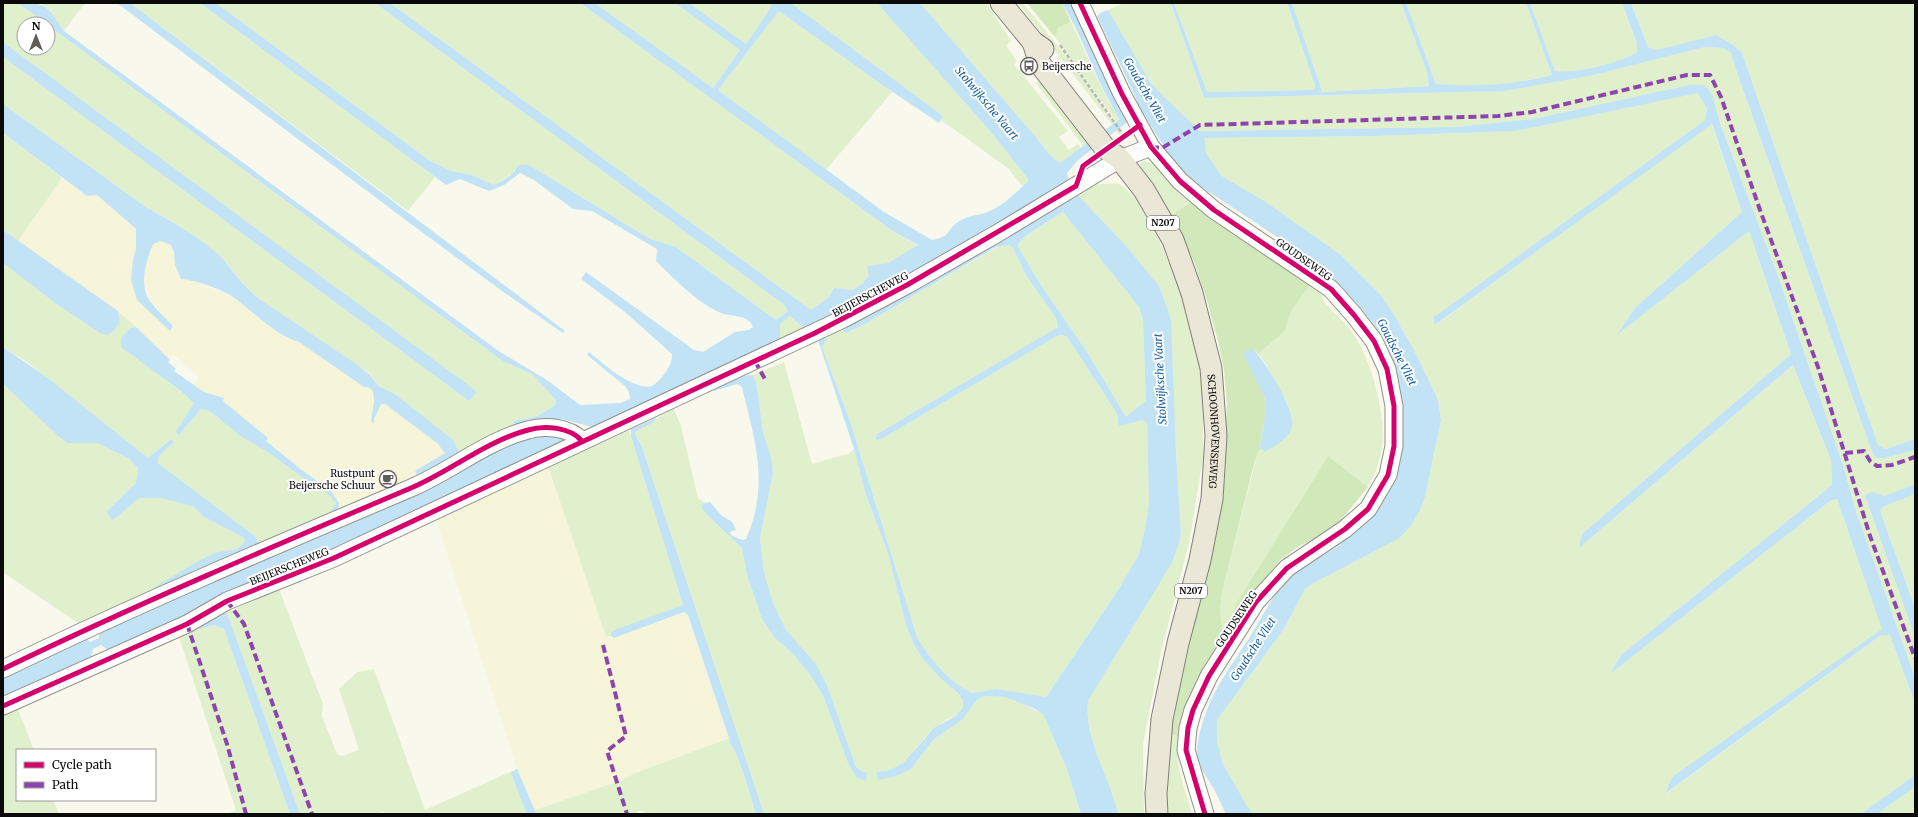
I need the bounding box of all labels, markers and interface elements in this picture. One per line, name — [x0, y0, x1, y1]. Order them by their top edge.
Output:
north arrow — [16, 16, 56, 56]
text: N — [32, 19, 41, 33]
water label: Goudsche Vliet — [1121, 55, 1169, 125]
bus stop icon: Beijersche — [1019, 56, 1039, 76]
place label: Beijersche — [1042, 60, 1092, 73]
water label: Stolwijksche Vaart — [952, 64, 1022, 143]
road number: N207 — [1147, 216, 1179, 230]
street label: GOUDSEWEG — [1273, 235, 1335, 284]
street label: BEIJERSCHEWEG — [830, 269, 911, 320]
water label: Goudsche Vliet — [1374, 316, 1420, 388]
water label: Stolwijksche Vaart — [1151, 333, 1169, 425]
street label: SCHOONHOVENSEWEG — [1204, 374, 1222, 490]
place label: Rustpunt Beijersche Schuur — [289, 467, 375, 492]
cafe icon: Rustpunt Beijersche Schuur — [378, 469, 398, 489]
street label: BEIJERSCHEWEG — [248, 544, 331, 588]
road number: N207 — [1175, 584, 1207, 598]
street label: GOUDSEWEG — [1213, 588, 1261, 650]
water label: Goudsche Vliet — [1227, 614, 1279, 683]
legend — [16, 749, 156, 801]
text: Cycle path — [52, 757, 112, 772]
text: Path — [52, 777, 78, 792]

